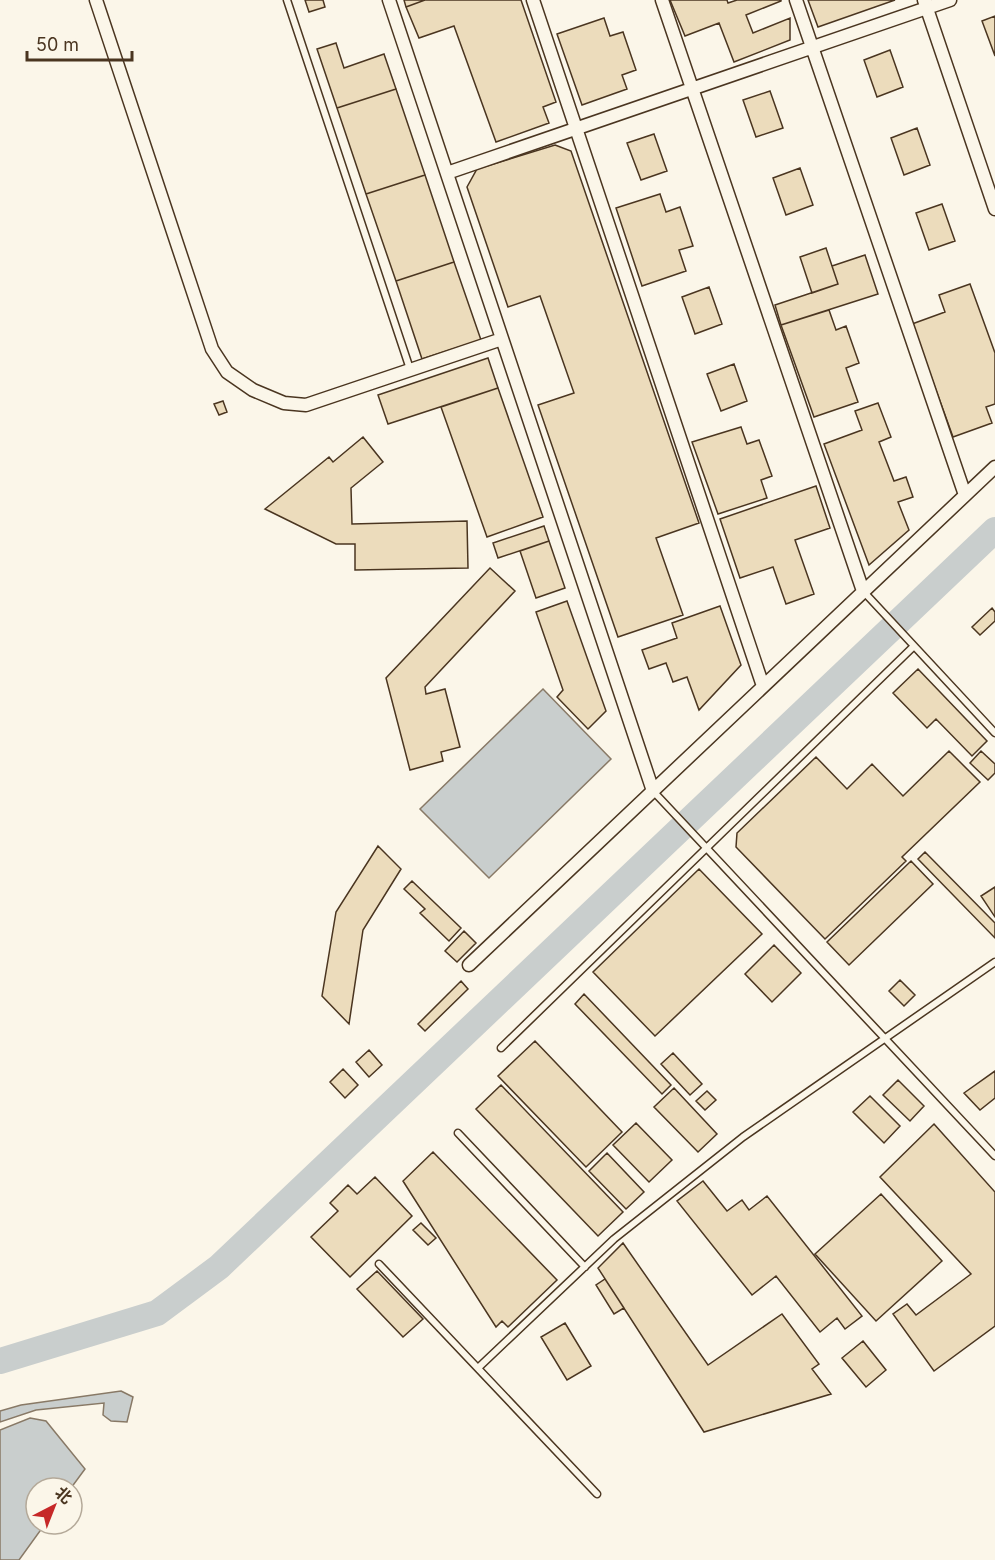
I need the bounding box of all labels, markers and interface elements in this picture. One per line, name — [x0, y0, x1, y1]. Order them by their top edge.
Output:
scale bar — [27, 24, 132, 62]
text: 50 m — [36, 34, 79, 55]
north arrow — [24, 1476, 84, 1536]
text: 北 — [51, 1482, 77, 1508]

